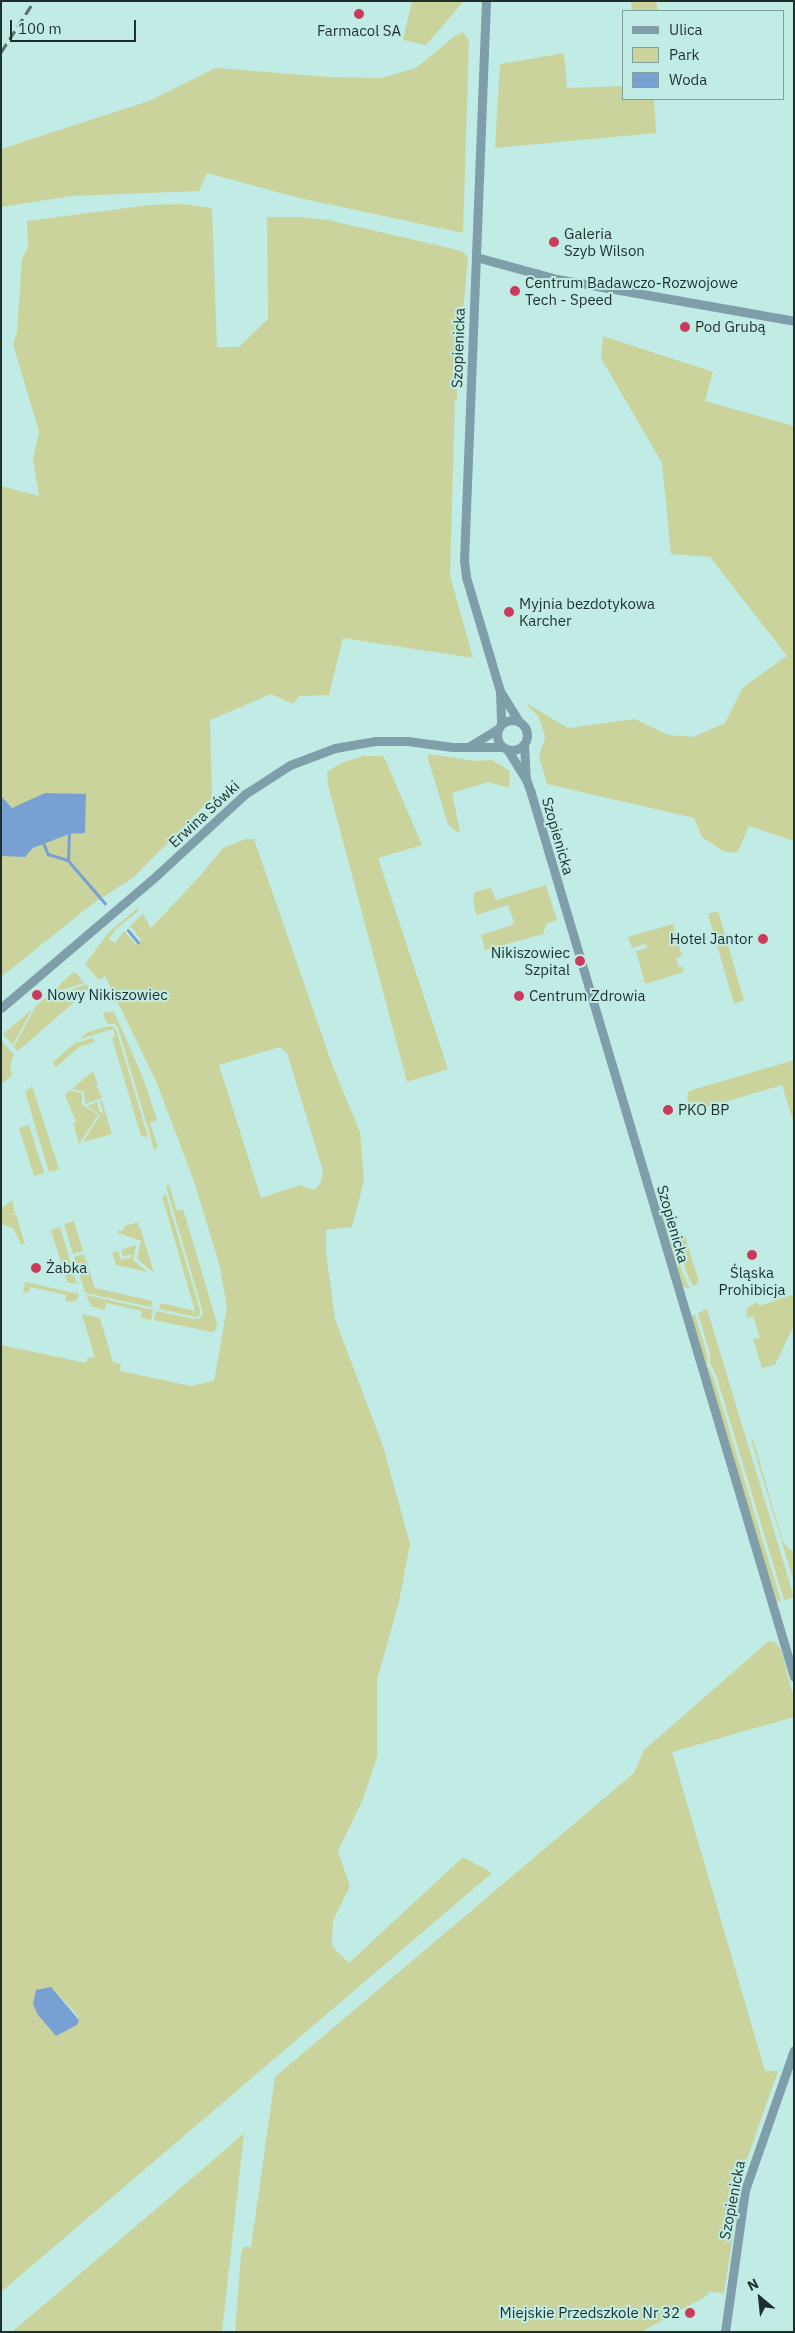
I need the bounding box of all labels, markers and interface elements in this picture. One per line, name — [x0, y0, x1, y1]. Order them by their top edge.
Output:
marker: Farmacol SA — [353, 8, 365, 20]
scale bar — [12, 10, 139, 42]
legend — [622, 10, 785, 100]
text: 100 m — [18, 19, 62, 38]
text: Ulica — [669, 20, 703, 39]
place label: Farmacol SA — [317, 22, 401, 40]
text: Park — [669, 45, 699, 64]
text: Woda — [669, 70, 707, 89]
place label: Galeria Szyb Wilson — [564, 224, 645, 259]
marker: Galeria Szyb Wilson — [548, 236, 560, 248]
place label: Centrum Badawczo-Rozwojowe Tech - Speed — [525, 273, 738, 308]
marker: Centrum Badawczo-Rozwojowe Tech - Speed — [509, 285, 521, 297]
street label: Szopienicka — [448, 308, 468, 388]
place label: Pod Grubą — [695, 318, 766, 336]
marker: Pod Grubą — [679, 321, 691, 333]
place label: Myjnia bezdotykowa Karcher — [519, 594, 655, 629]
marker: Myjnia bezdotykowa Karcher — [503, 606, 515, 618]
street label: Erwina Sówki — [165, 777, 243, 851]
street label: Szopienicka — [538, 795, 578, 877]
place label: Hotel Jantor — [670, 930, 753, 948]
marker: Hotel Jantor — [757, 933, 769, 945]
place label: Nikiszowiec Szpital — [491, 943, 570, 978]
marker: Nikiszowiec Szpital — [574, 955, 586, 967]
place label: Nowy Nikiszowiec — [47, 986, 168, 1004]
place label: Centrum Zdrowia — [529, 987, 645, 1005]
marker: Nowy Nikiszowiec — [31, 989, 43, 1001]
marker: Centrum Zdrowia — [513, 990, 525, 1002]
place label: PKO BP — [678, 1101, 729, 1119]
marker: PKO BP — [662, 1104, 674, 1116]
street label: Szopienicka — [653, 1183, 693, 1265]
marker: Śląska Prohibicja — [746, 1249, 758, 1261]
place label: Żabka — [46, 1259, 87, 1277]
marker: Żabka — [30, 1262, 42, 1274]
place label: Śląska Prohibicja — [719, 1263, 785, 1298]
street label: Szopienicka — [716, 2159, 748, 2241]
north arrow — [735, 2273, 785, 2323]
text: N — [744, 2274, 762, 2295]
place label: Miejskie Przedszkole Nr 32 — [499, 2304, 680, 2322]
marker: Miejskie Przedszkole Nr 32 — [684, 2307, 696, 2319]

